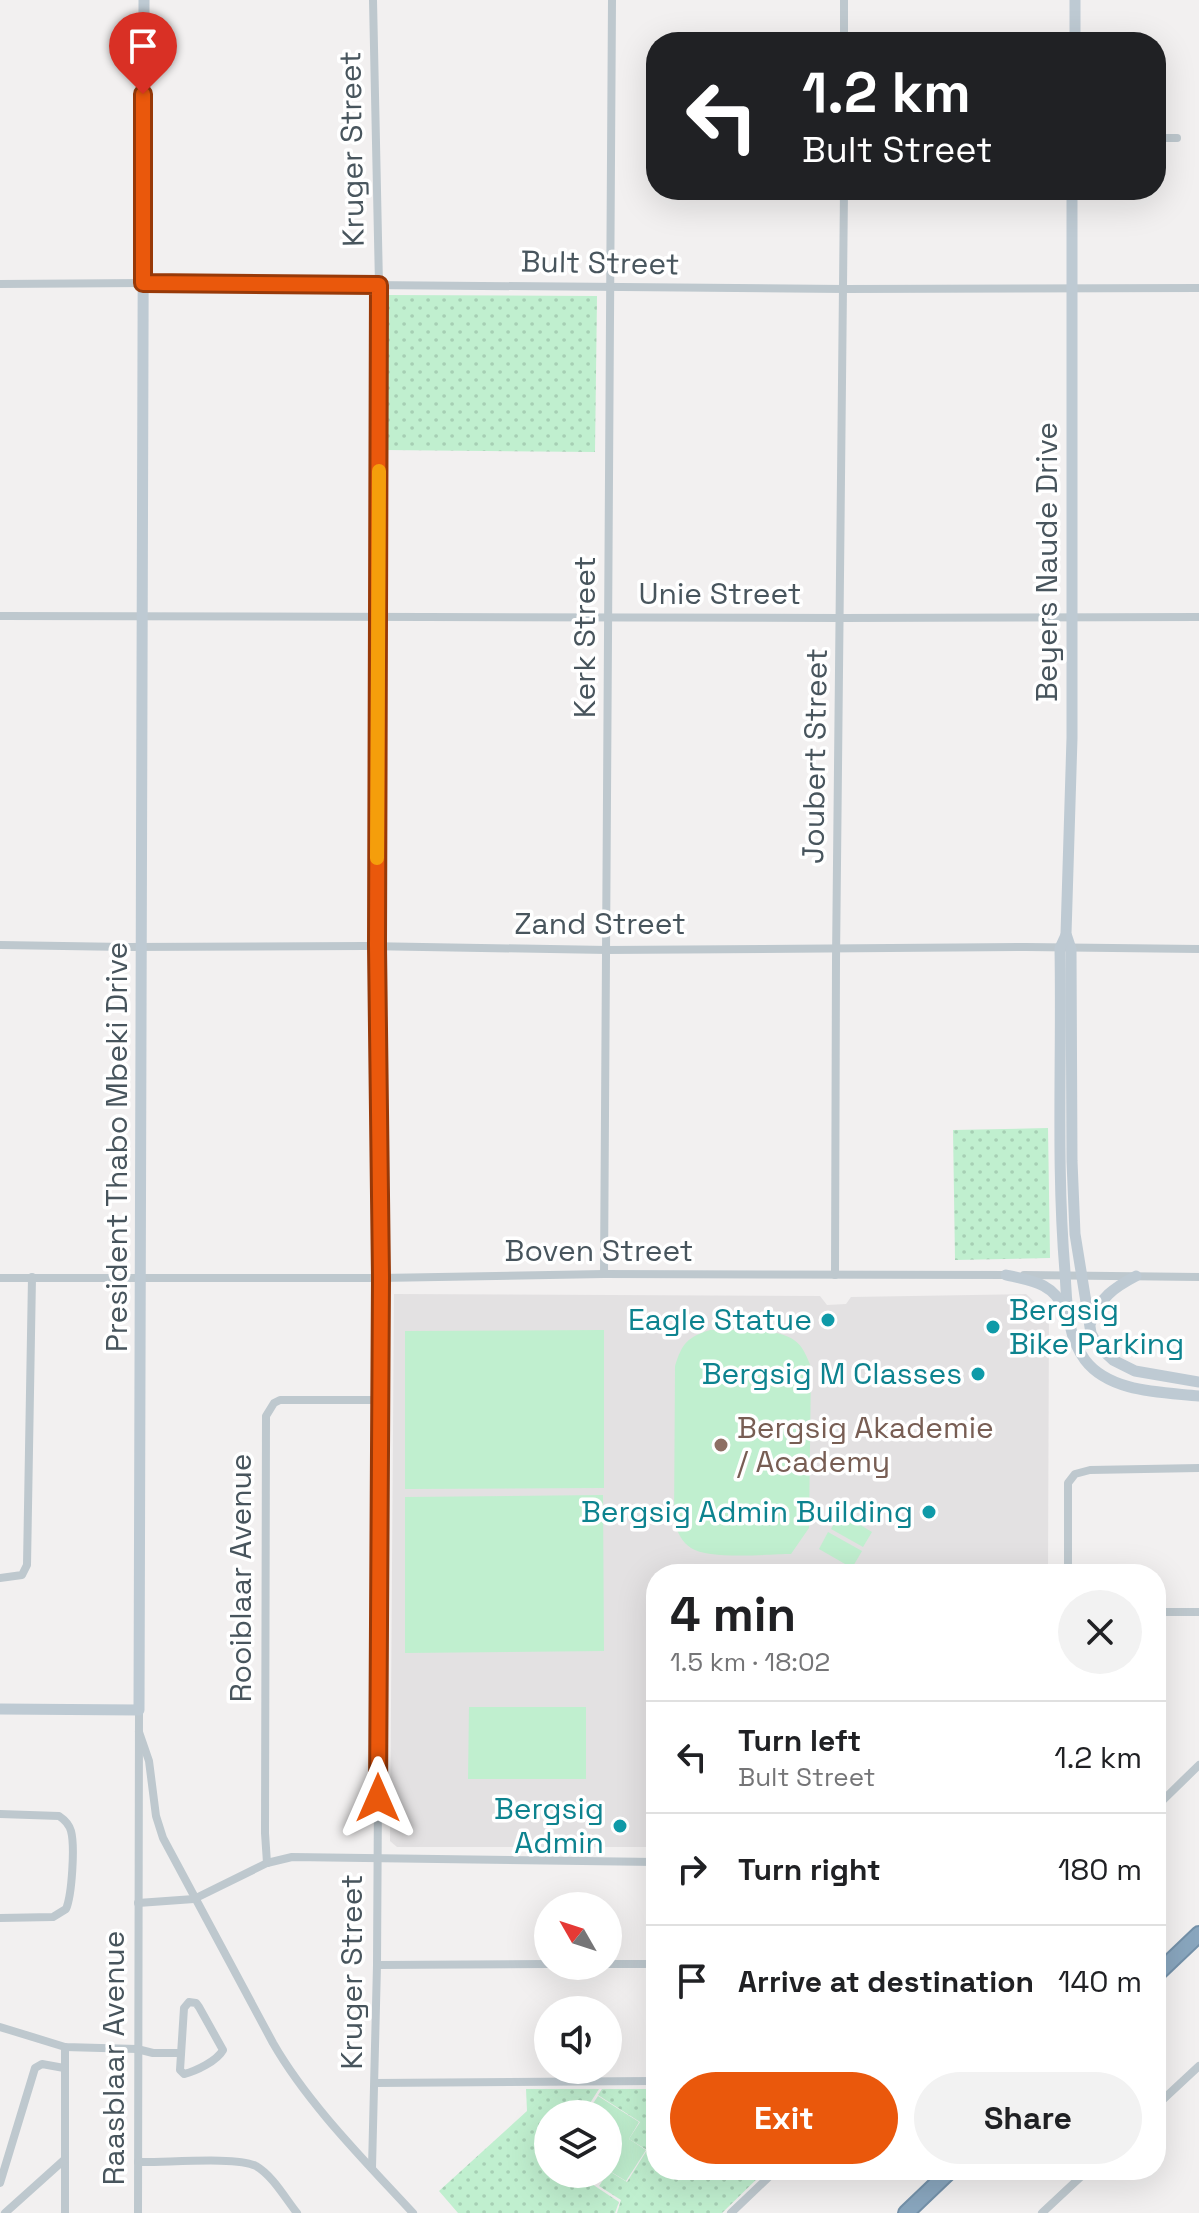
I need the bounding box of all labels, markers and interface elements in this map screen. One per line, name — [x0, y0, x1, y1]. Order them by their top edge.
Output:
pin — [109, 12, 177, 94]
icon: arrive — [121, 24, 165, 68]
street label: Kruger Street — [330, 51, 373, 247]
text: 1.2 km — [802, 57, 971, 128]
icon: left — [670, 64, 774, 168]
text: Bult Street — [802, 127, 992, 173]
street label: Bult Street — [520, 242, 680, 283]
street label: Beyers Naude Drive — [1027, 422, 1066, 702]
street label: Kerk Street — [565, 556, 604, 718]
street label: Unie Street — [639, 574, 801, 613]
street label: Joubert Street — [793, 648, 836, 864]
street label: Zand Street — [514, 904, 686, 943]
street label: President Thabo Mbeki Drive — [97, 942, 136, 1352]
street label: Boven Street — [505, 1231, 693, 1270]
place label: Bergsig Bike Parking — [1009, 1290, 1184, 1363]
place label: Eagle Statue — [628, 1300, 812, 1339]
marker: Eagle Statue — [819, 1311, 837, 1329]
marker: Bergsig Bike Parking — [984, 1318, 1002, 1336]
place label: Bergsig M Classes — [702, 1354, 962, 1393]
marker: Bergsig M Classes — [969, 1365, 987, 1383]
place label: Bergsig Akademie / Academy — [737, 1408, 994, 1481]
marker: Bergsig Akademie / Academy — [712, 1436, 730, 1454]
street label: Rooiblaar Avenue — [221, 1453, 260, 1703]
place label: Bergsig Admin Building — [581, 1492, 913, 1531]
marker: Bergsig Admin Building — [920, 1503, 938, 1521]
text: 4 min — [670, 1584, 796, 1645]
button: close — [1058, 1590, 1142, 1674]
text: 1.5 km · 18:02 — [670, 1645, 830, 1679]
text: Turn left — [738, 1721, 861, 1760]
icon: left — [670, 1735, 714, 1779]
text: 1.2 km — [1054, 1738, 1142, 1777]
position arrow — [336, 1756, 420, 1840]
text: Bult Street — [738, 1760, 876, 1794]
place label: Bergsig Admin — [494, 1789, 604, 1862]
marker: Bergsig Admin — [611, 1817, 629, 1835]
icon: right — [670, 1847, 714, 1891]
text: Turn right — [738, 1850, 881, 1889]
text: 180 m — [1058, 1850, 1142, 1889]
street label: Kruger Street — [332, 1874, 371, 2070]
north arrow — [534, 1892, 622, 1980]
map controls — [534, 1892, 622, 2188]
street label: Raasblaar Avenue — [94, 1931, 133, 2185]
icon: arrive — [670, 1959, 714, 2003]
text: Arrive at destination — [738, 1962, 1034, 2001]
text: 140 m — [1058, 1962, 1142, 2001]
button: sound — [534, 1996, 622, 2084]
button: Exit — [670, 2072, 898, 2164]
button: Share — [914, 2072, 1142, 2164]
button: layers — [534, 2100, 622, 2188]

